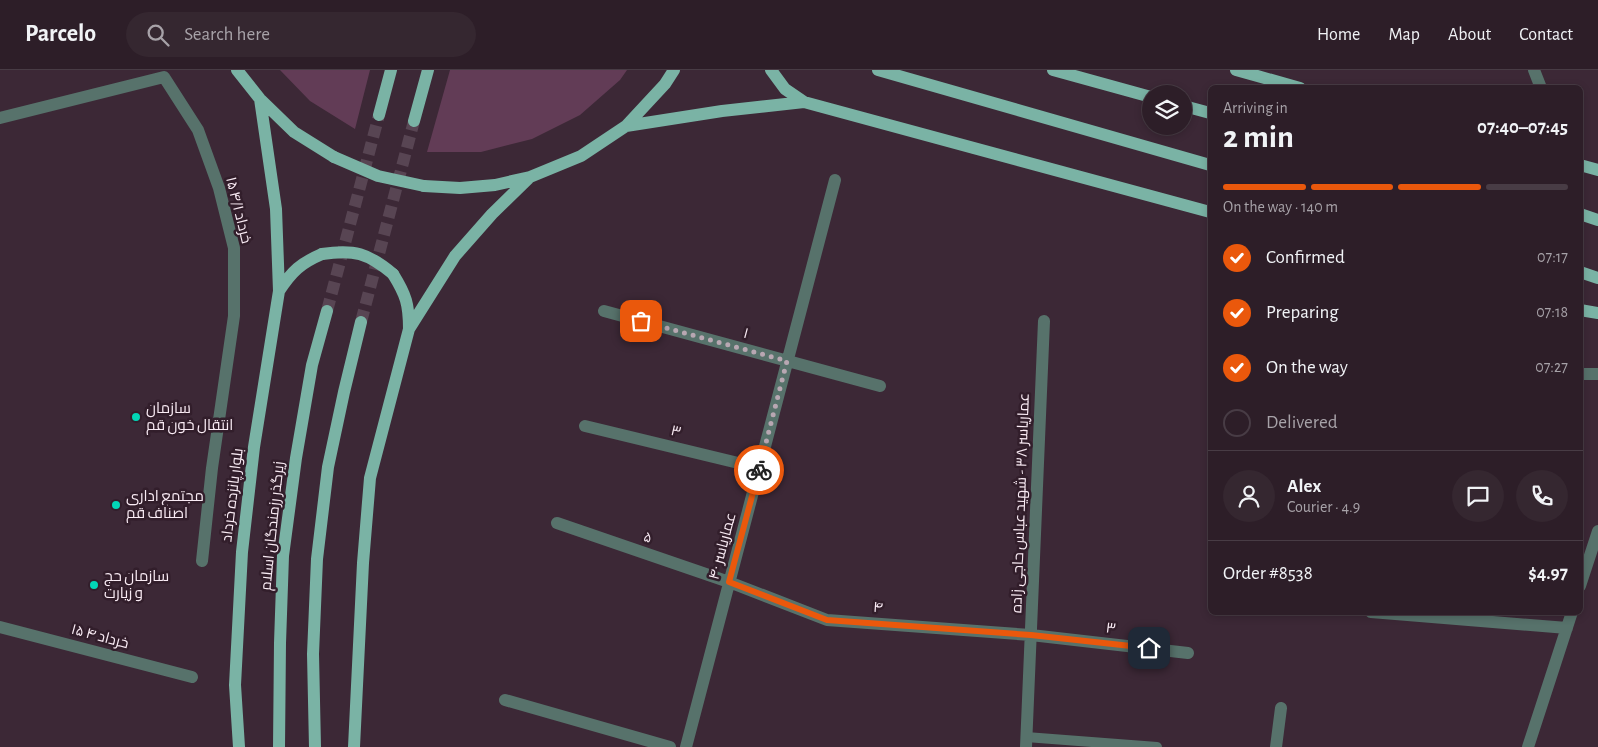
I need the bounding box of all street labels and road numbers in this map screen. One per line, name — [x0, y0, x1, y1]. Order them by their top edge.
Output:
street label: ۱۵ خرداد ۴/۱ — [222, 175, 254, 245]
street label: ۱ — [742, 326, 750, 341]
street label: عماریاسر ۳۸ - شهید عباس حاجی زاده — [1008, 393, 1034, 613]
street label: ۳ — [669, 423, 683, 440]
street label: بلوار پانزده خرداد — [219, 447, 248, 543]
street label: زیرگذر رزمندگان اسلام — [258, 461, 289, 592]
street label: عماریاسر ۴۰ — [706, 511, 740, 581]
street label: ۵ — [642, 529, 654, 546]
street label: ۴ — [872, 600, 883, 615]
street label: ۳ — [1105, 620, 1117, 637]
street label: ۱۵ خرداد ۴ — [69, 622, 130, 652]

